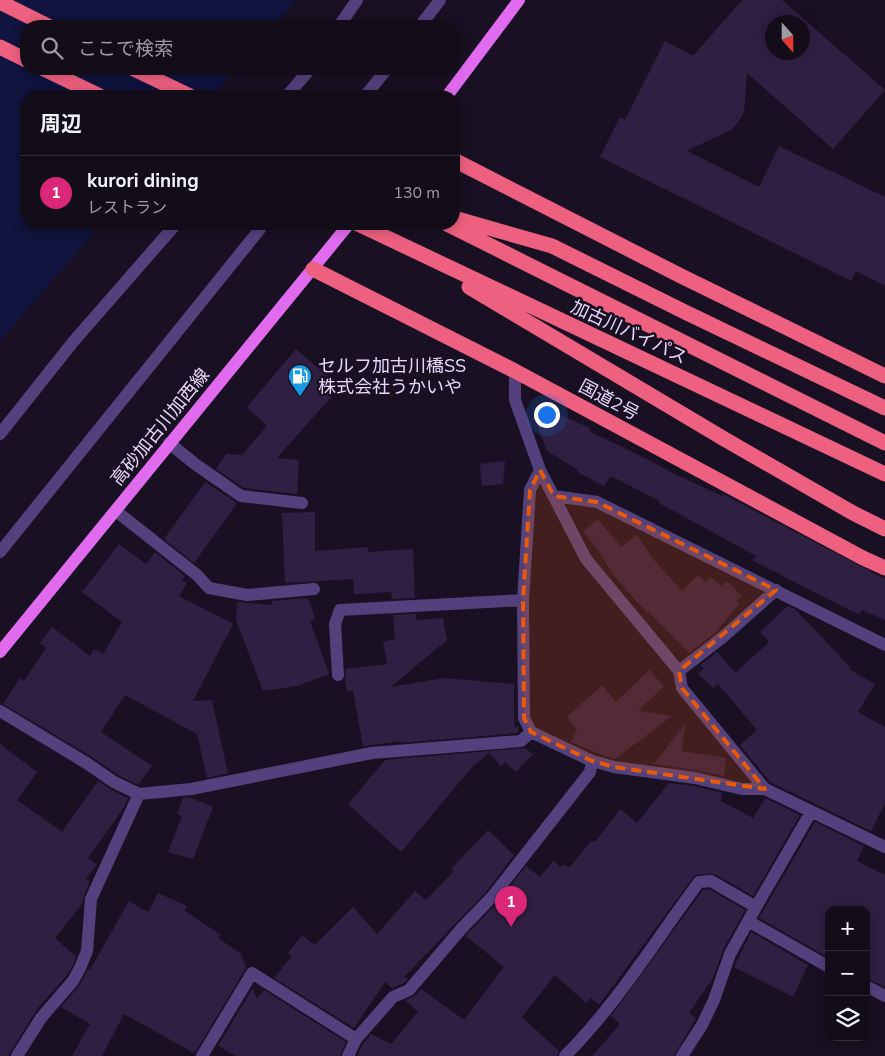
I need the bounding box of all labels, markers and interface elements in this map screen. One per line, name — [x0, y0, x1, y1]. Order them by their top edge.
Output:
north arrow — [765, 15, 810, 60]
search box — [20, 20, 460, 75]
icon: search — [38, 34, 66, 62]
text: ここで検索 — [78, 36, 173, 62]
text: 周辺 — [40, 110, 82, 138]
text: kurori dining — [87, 168, 199, 194]
text: 1 — [51, 182, 61, 204]
text: 130 m — [393, 182, 440, 204]
text: レストラン — [87, 197, 167, 219]
street label: 加古川バイパス — [567, 295, 691, 369]
place label: セルフ加古川橋SS 株式会社うかいや — [318, 354, 466, 399]
street label: 高砂加古川加西線 — [105, 363, 215, 491]
fuel station icon: セルフ加古川橋SS 株式会社うかいや — [287, 363, 313, 397]
street label: 国道2号 — [575, 374, 643, 426]
your location — [534, 402, 560, 428]
pin: 1 — [495, 886, 527, 927]
map controls — [825, 906, 870, 1041]
button: + — [825, 906, 870, 951]
button: − — [825, 951, 870, 996]
button: layers — [825, 996, 870, 1041]

